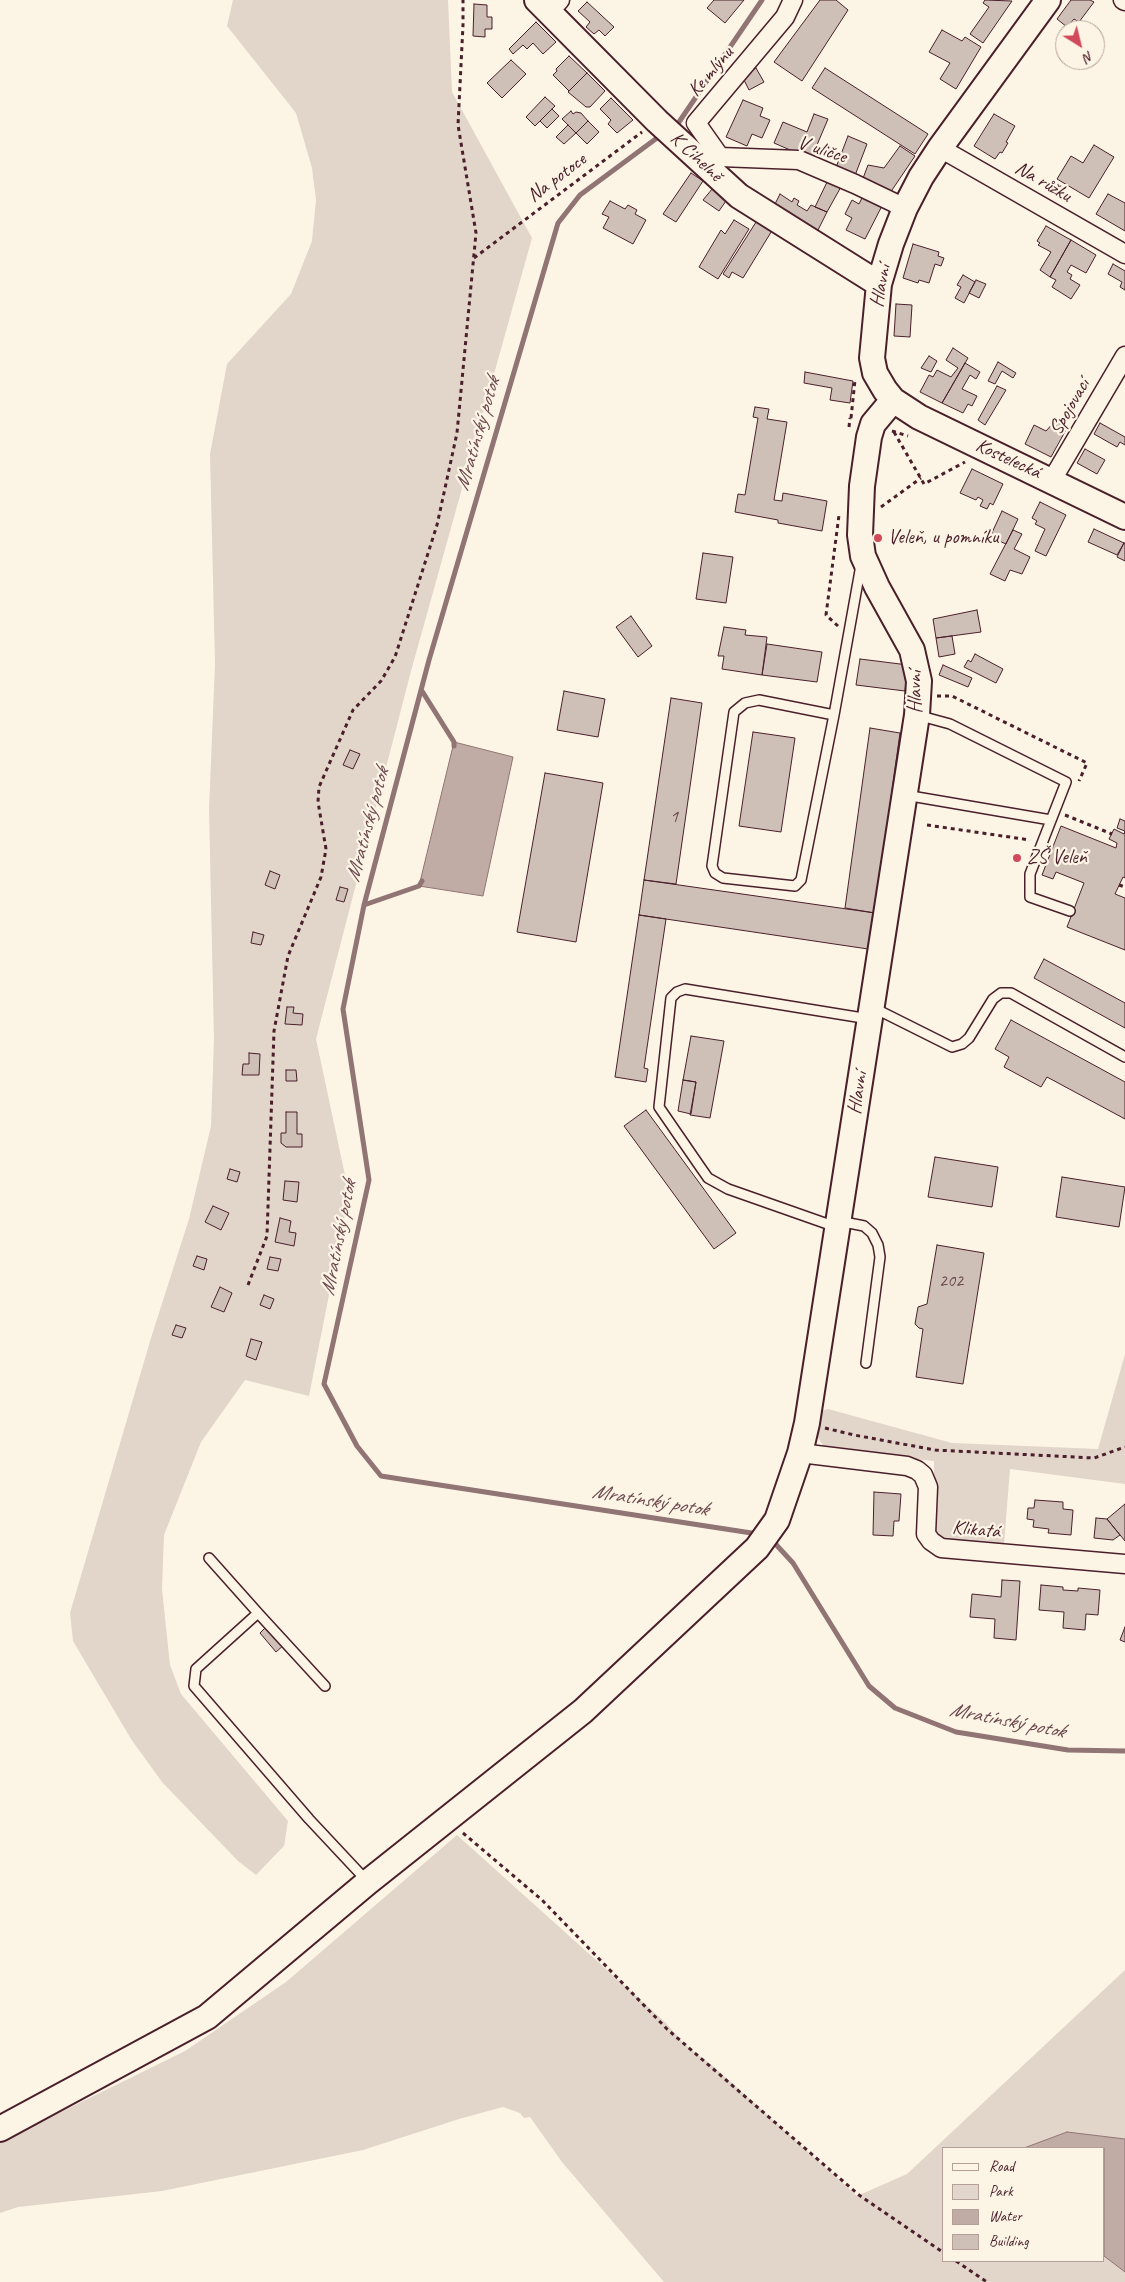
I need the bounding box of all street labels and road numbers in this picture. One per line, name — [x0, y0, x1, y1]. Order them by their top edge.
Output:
street label: Ke mlýnu — [683, 42, 739, 102]
street label: K Cihelně — [665, 127, 727, 187]
street label: V uličce — [794, 131, 850, 169]
street label: Na potoce — [523, 148, 591, 208]
street label: Na růžku — [1010, 156, 1076, 208]
street label: Hlavní — [865, 263, 897, 309]
street label: Spojovací — [1044, 375, 1096, 439]
street label: Kostelecká — [972, 434, 1044, 484]
street label: Hlavní — [904, 671, 928, 713]
street label: Hlavní — [843, 1070, 873, 1116]
street label: Klikatá — [951, 1516, 1001, 1544]

